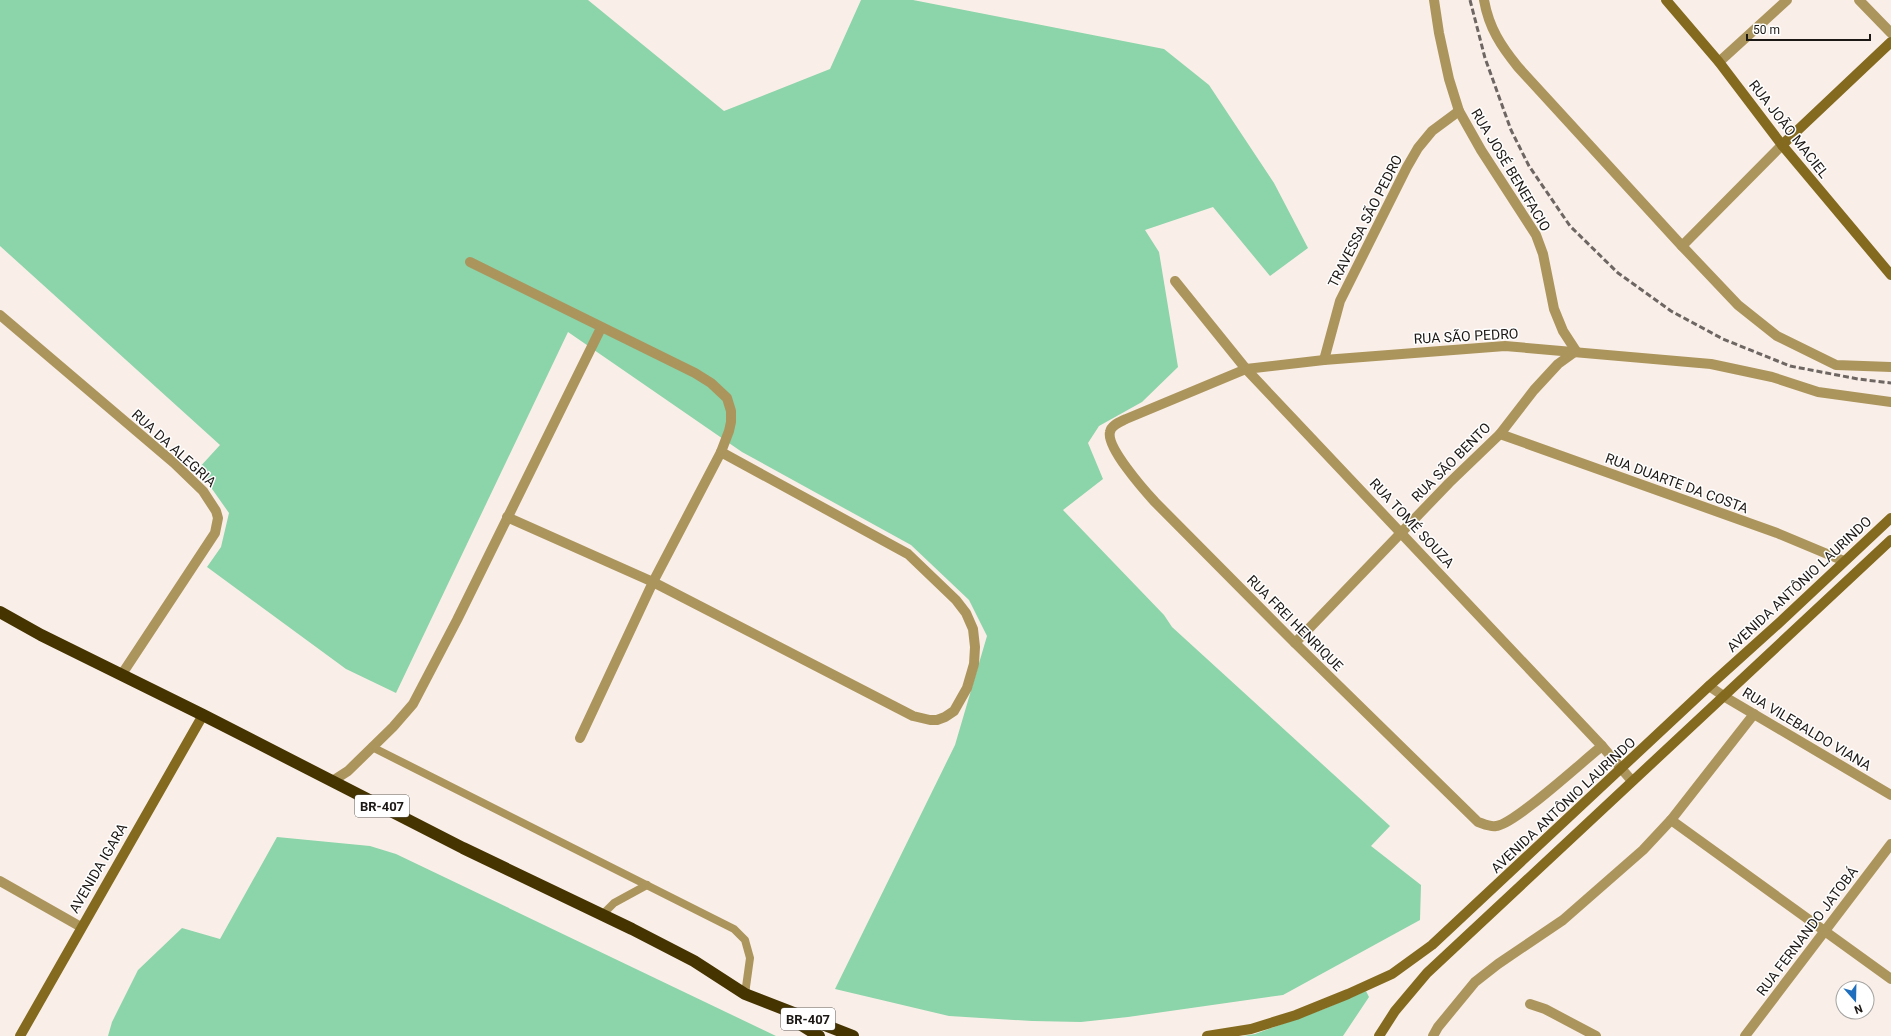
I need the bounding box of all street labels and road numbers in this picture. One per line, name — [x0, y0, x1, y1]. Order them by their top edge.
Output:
street label: RUA JOÃO MACIEL — [1746, 76, 1833, 181]
street label: RUA JOSÉ BENEFACIO — [1468, 105, 1555, 234]
street label: TRAVESSA SÃO PEDRO — [1324, 152, 1405, 290]
street label: RUA SÃO PEDRO — [1413, 324, 1519, 347]
street label: RUA DA ALEGRIA — [129, 406, 219, 490]
street label: RUA SÃO BENTO — [1408, 419, 1494, 505]
street label: RUA DUARTE DA COSTA — [1603, 450, 1751, 516]
street label: RUA TOMÉ SOUZA — [1367, 474, 1458, 571]
street label: AVENIDA ANTÔNIO LAURINDO — [1723, 512, 1874, 655]
street label: RUA FREI HENRIQUE — [1244, 572, 1346, 674]
street label: RUA VILEBALDO VIANA — [1740, 684, 1874, 774]
street label: AVENIDA ANTÔNIO LAURINDO — [1487, 733, 1638, 876]
road number: BR-407 — [355, 795, 409, 817]
street label: AVENIDA IGARA — [66, 820, 130, 916]
street label: RUA FERNANDO JATOBÁ — [1752, 863, 1861, 999]
road number: BR-407 — [781, 1008, 835, 1030]

